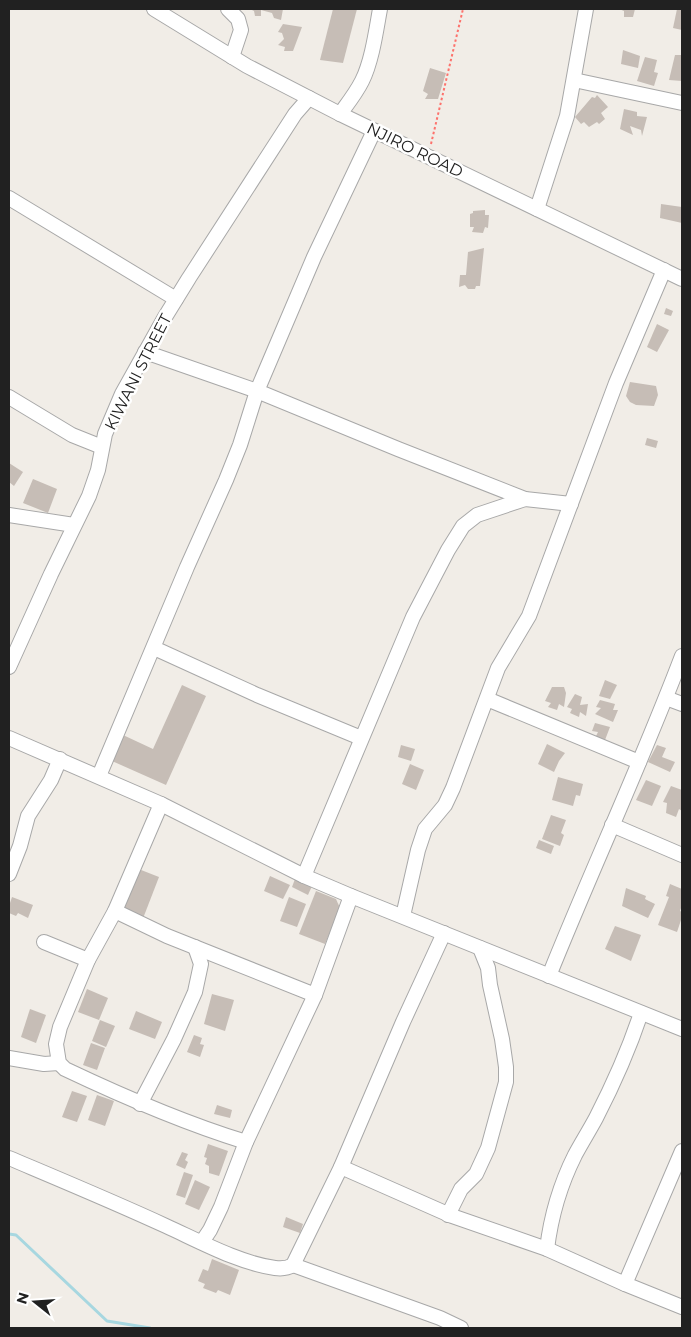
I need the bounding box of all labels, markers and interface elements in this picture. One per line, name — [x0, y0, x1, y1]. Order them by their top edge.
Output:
street label: NJIRO ROAD — [364, 119, 466, 181]
street label: KIWANI STREET — [101, 310, 176, 433]
north arrow — [10, 1277, 60, 1327]
text: N — [12, 1290, 33, 1306]

